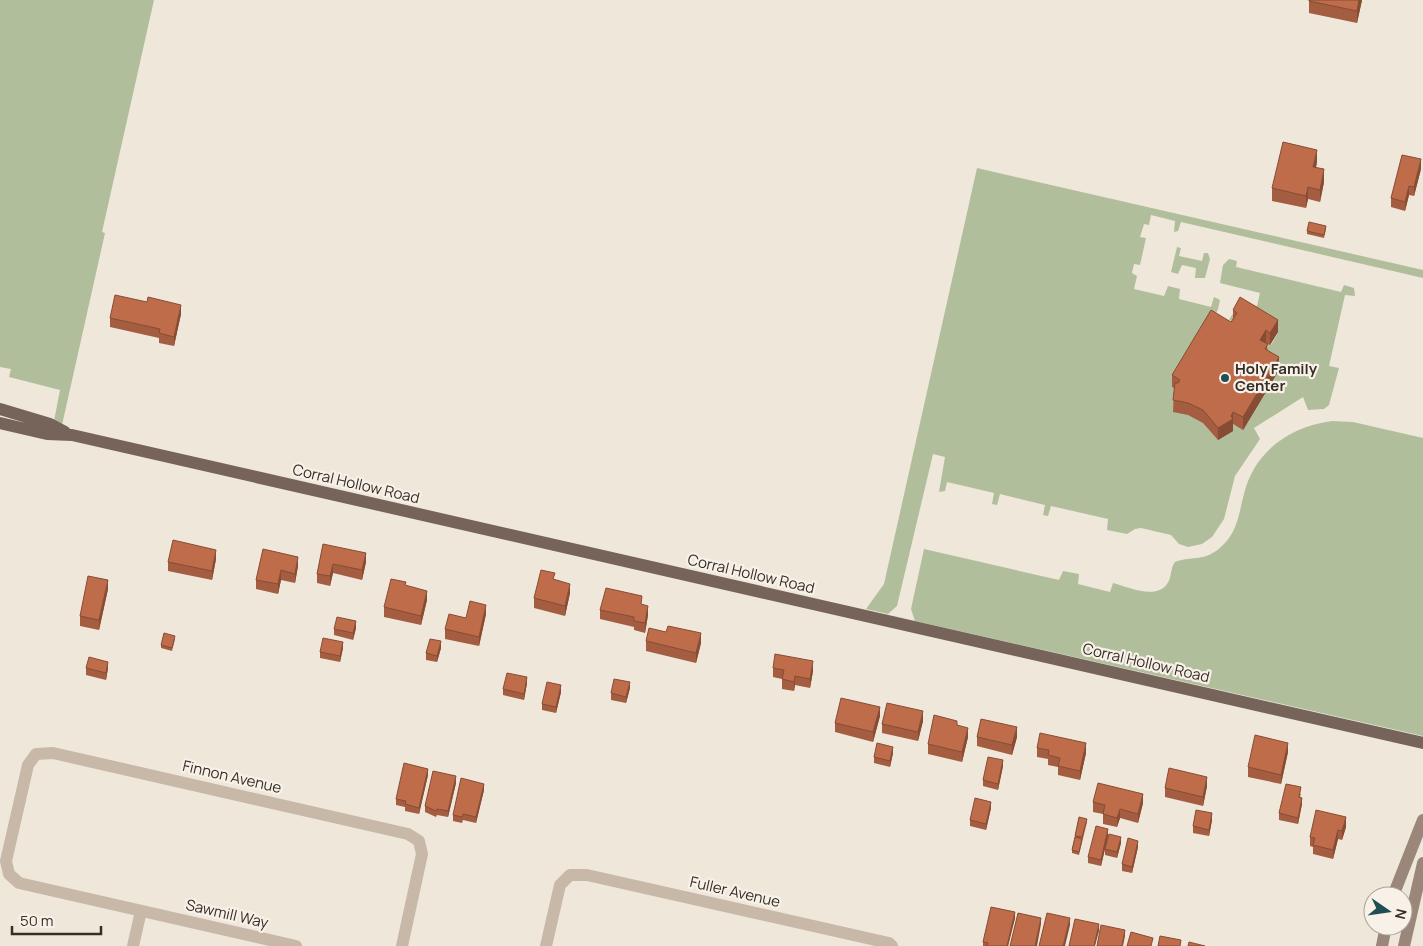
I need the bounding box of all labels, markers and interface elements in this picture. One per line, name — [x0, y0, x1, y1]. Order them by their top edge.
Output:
place label: Holy Family Center — [1235, 358, 1318, 396]
marker: Holy Family Center — [1219, 372, 1231, 384]
street label: Corral Hollow Road — [291, 459, 422, 508]
street label: Corral Hollow Road — [686, 549, 817, 598]
street label: Corral Hollow Road — [1081, 638, 1212, 687]
street label: Finnon Avenue — [181, 755, 284, 798]
street label: Fuller Avenue — [688, 871, 783, 912]
north arrow — [1363, 886, 1413, 936]
street label: Sawmill Way — [184, 894, 271, 933]
scale bar — [12, 904, 101, 936]
text: N — [1391, 907, 1412, 921]
text: 50 m — [20, 910, 54, 931]

